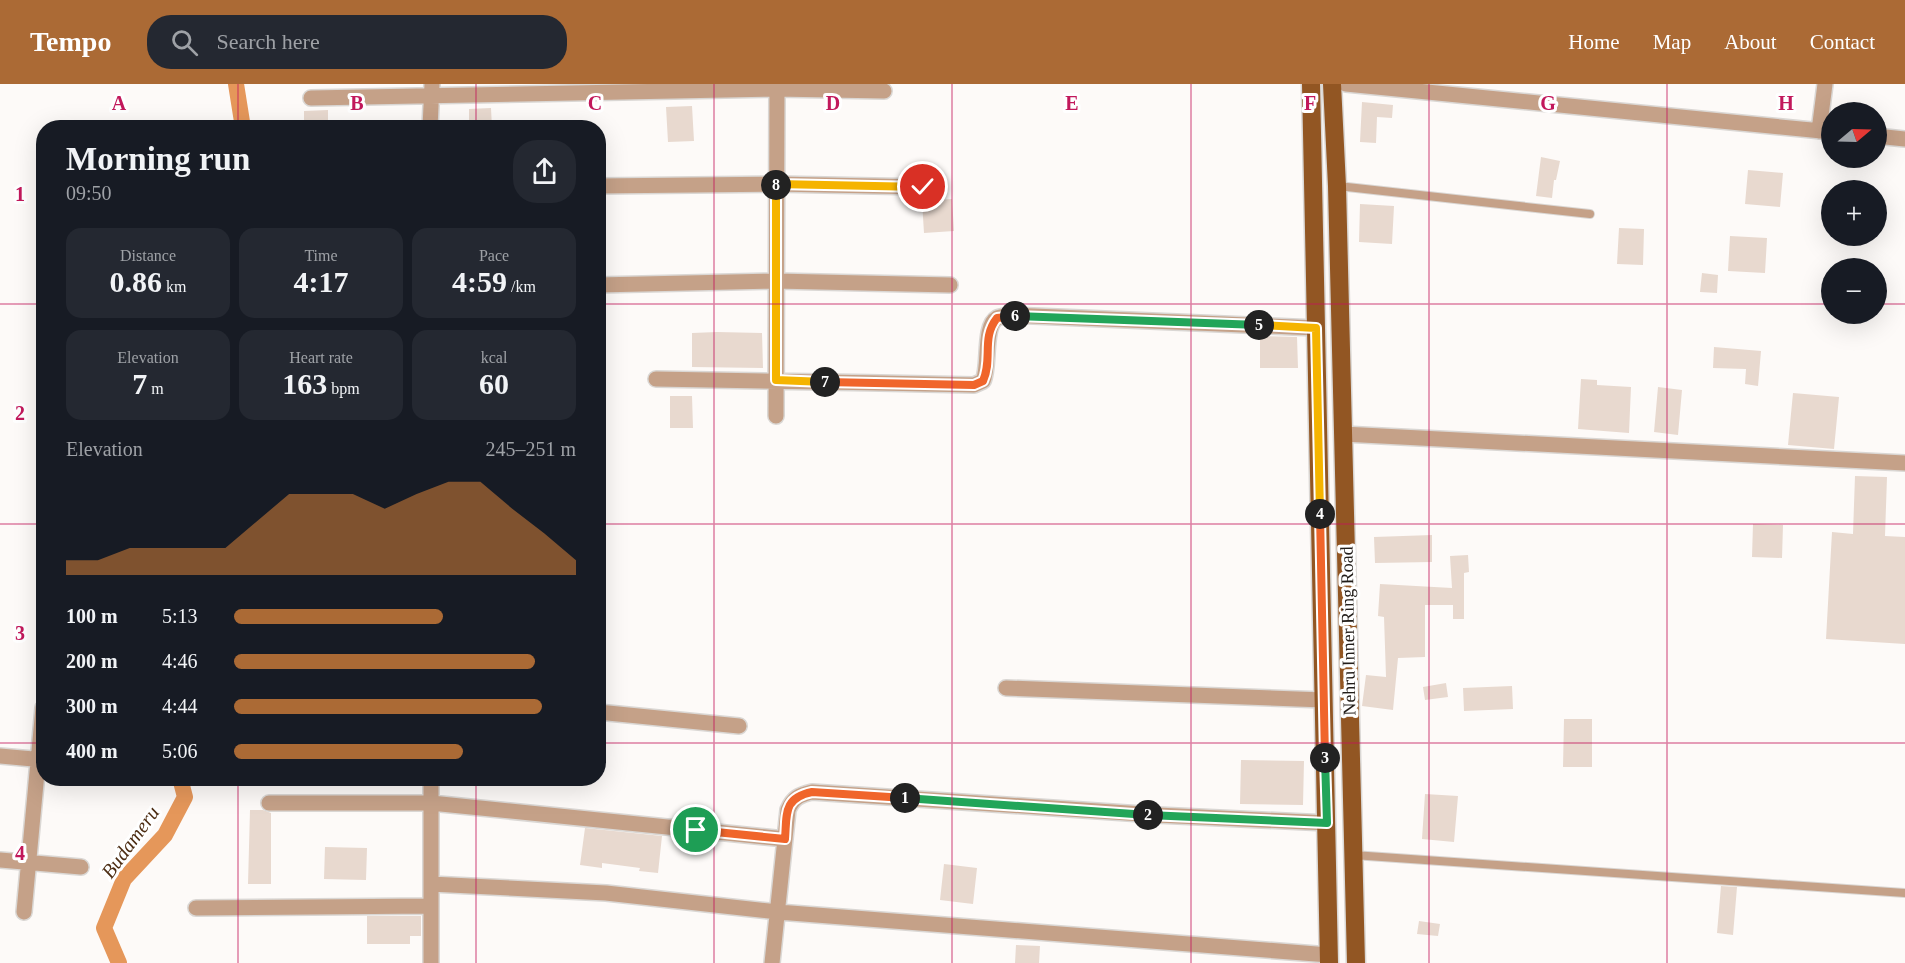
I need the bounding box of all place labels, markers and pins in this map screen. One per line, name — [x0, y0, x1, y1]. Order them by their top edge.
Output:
pin — [897, 161, 948, 212]
pin: 8 — [761, 170, 791, 200]
pin: 6 — [1000, 301, 1030, 331]
pin: 5 — [1244, 310, 1274, 340]
pin: 7 — [810, 367, 840, 397]
pin: 4 — [1305, 499, 1335, 529]
pin: 3 — [1310, 743, 1340, 773]
pin: 1 — [890, 783, 920, 813]
pin: 2 — [1133, 800, 1163, 830]
pin — [670, 804, 721, 855]

